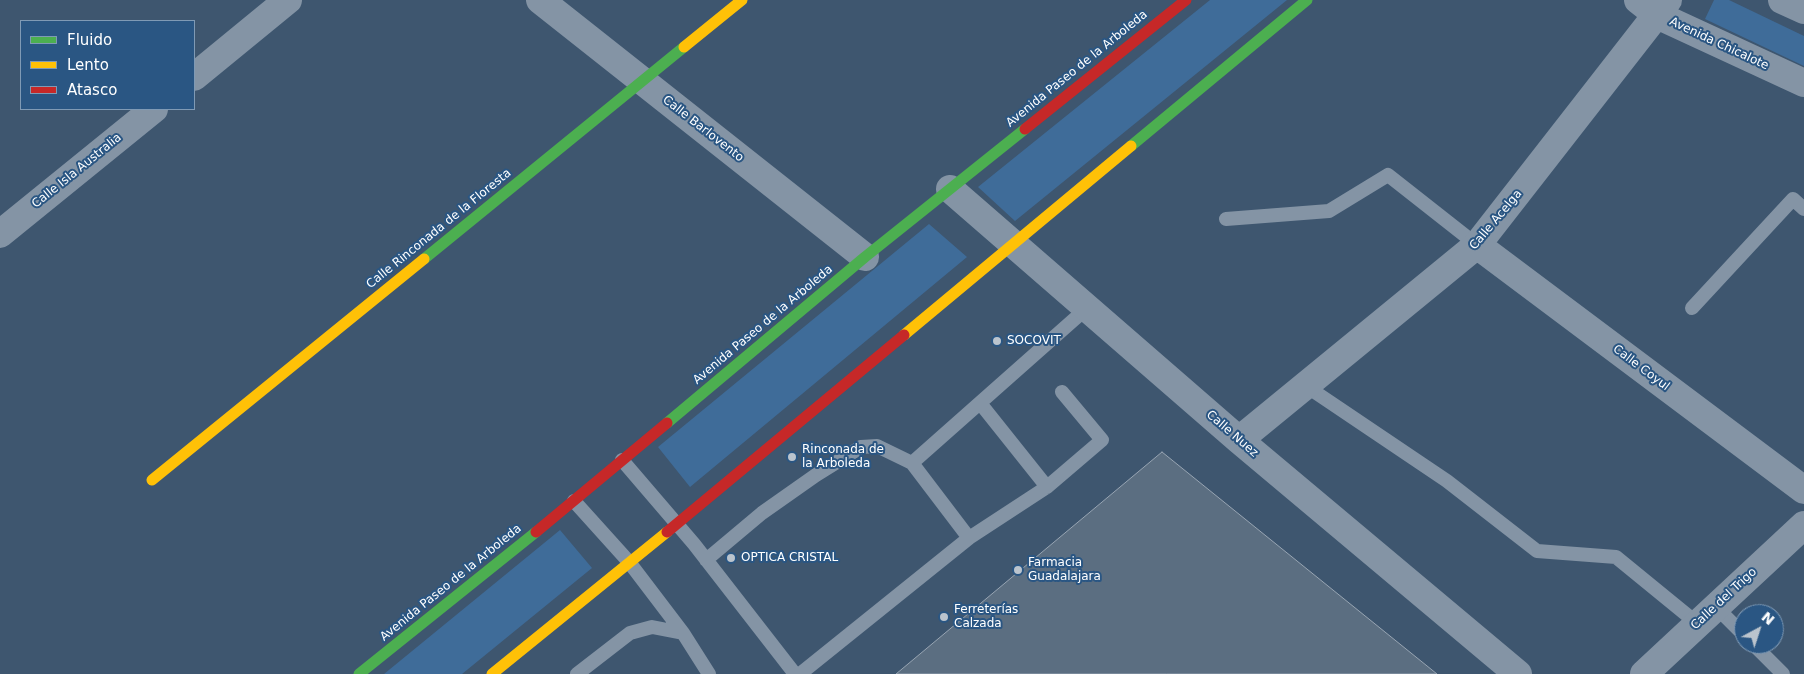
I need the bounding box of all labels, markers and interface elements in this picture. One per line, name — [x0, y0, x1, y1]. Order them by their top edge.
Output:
street label: Avenida Paseo de la Arboleda — [1003, 8, 1151, 130]
street label: Avenida Chicalote — [1667, 15, 1771, 73]
legend — [20, 20, 195, 110]
text: Fluido — [67, 31, 112, 49]
text: Lento — [67, 56, 109, 74]
text: Atasco — [67, 81, 117, 99]
street label: Calle Barlovento — [660, 93, 746, 165]
street label: Calle Isla Australia — [29, 130, 125, 212]
street label: Calle Rinconada de la Floresta — [364, 166, 514, 292]
street label: Calle Acelga — [1467, 187, 1525, 253]
street label: Avenida Paseo de la Arboleda — [690, 262, 836, 388]
place label: SOCOVIT — [1007, 334, 1061, 348]
marker: SOCOVIT — [991, 335, 1003, 347]
street label: Calle Coyul — [1610, 342, 1672, 394]
street label: Calle Nuez — [1203, 408, 1261, 460]
place label: Rinconada de la Arboleda — [802, 443, 884, 471]
marker: Rinconada de la Arboleda — [786, 451, 798, 463]
street label: Avenida Paseo de la Arboleda — [377, 522, 525, 644]
place label: OPTICA CRISTAL — [741, 551, 838, 565]
marker: OPTICA CRISTAL — [725, 552, 737, 564]
place label: Farmacia Guadalajara — [1028, 556, 1101, 584]
marker: Farmacia Guadalajara — [1012, 564, 1024, 576]
street label: Calle del Trigo — [1688, 565, 1760, 633]
place label: Ferreterías Calzada — [954, 603, 1018, 631]
north arrow — [1734, 604, 1784, 654]
text: N — [1758, 608, 1778, 628]
marker: Ferreterías Calzada — [938, 611, 950, 623]

